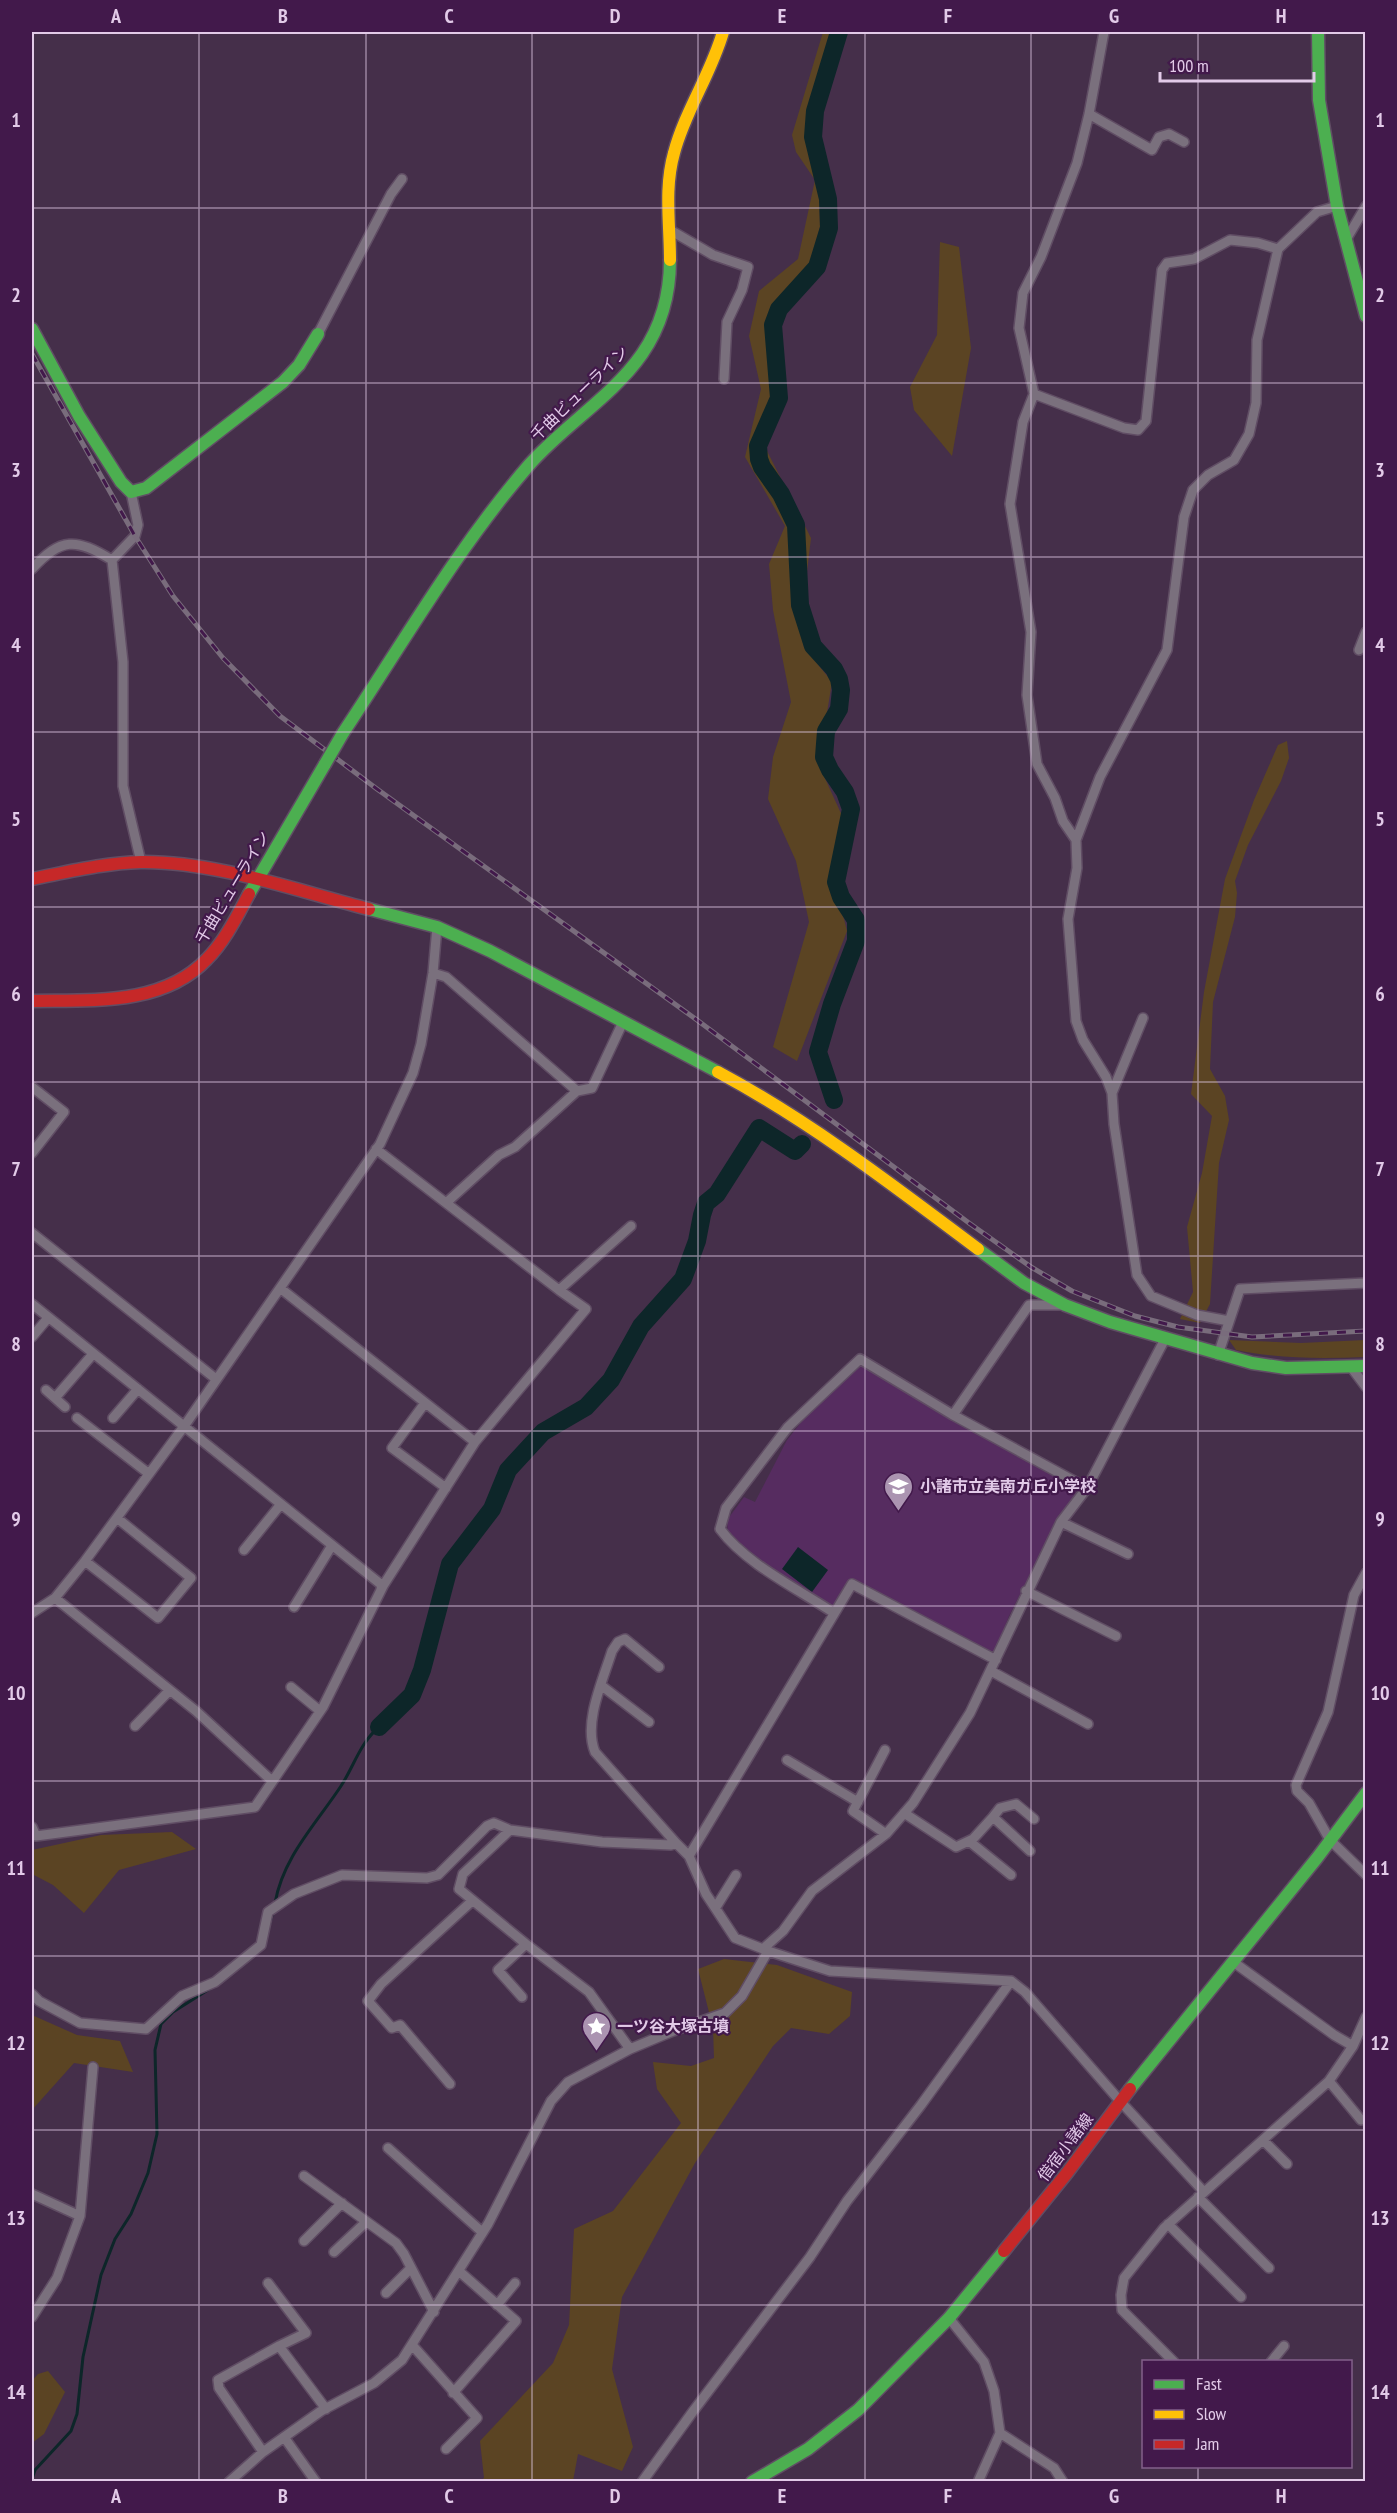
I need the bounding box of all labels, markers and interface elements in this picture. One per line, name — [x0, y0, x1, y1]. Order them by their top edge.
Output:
text: A — [110, 3, 122, 29]
text: B — [278, 3, 288, 29]
text: C — [444, 3, 454, 29]
text: D — [610, 3, 621, 29]
text: E — [778, 3, 786, 29]
text: F — [944, 3, 952, 29]
text: G — [1109, 3, 1119, 29]
text: H — [1276, 3, 1286, 29]
scale bar — [1160, 45, 1314, 83]
text: 100 m — [1169, 54, 1209, 77]
text: 1 — [11, 107, 21, 133]
text: 1 — [1375, 107, 1385, 133]
text: 2 — [11, 282, 21, 308]
text: 2 — [1375, 282, 1385, 308]
street label: 千曲ビューライン — [526, 341, 632, 445]
text: 3 — [11, 457, 21, 483]
text: 3 — [1375, 457, 1385, 483]
text: 4 — [11, 632, 21, 658]
text: 4 — [1375, 632, 1385, 658]
text: 5 — [11, 806, 21, 832]
text: 5 — [1375, 806, 1385, 832]
street label: 千曲ビューライン — [190, 827, 274, 947]
text: 6 — [11, 981, 21, 1007]
text: 6 — [1375, 981, 1385, 1007]
text: 7 — [11, 1156, 21, 1182]
text: 7 — [1375, 1156, 1385, 1182]
text: 8 — [11, 1331, 21, 1357]
text: 8 — [1375, 1331, 1385, 1357]
school or university icon: 小諸市立美南ガ丘小学校 — [883, 1470, 915, 1512]
place label: 小諸市立美南ガ丘小学校 — [920, 1476, 1096, 1496]
text: 9 — [11, 1506, 21, 1532]
text: 9 — [1375, 1506, 1385, 1532]
text: 10 — [6, 1680, 26, 1706]
text: 10 — [1370, 1680, 1390, 1706]
text: 11 — [6, 1855, 26, 1881]
text: 11 — [1370, 1855, 1390, 1881]
place icon: 一ツ谷大塚古墳 — [580, 2010, 612, 2052]
place label: 一ツ谷大塚古墳 — [617, 2016, 729, 2036]
text: 12 — [6, 2030, 26, 2056]
text: 12 — [1370, 2030, 1390, 2056]
street label: 借宿小諸線 — [1033, 2109, 1097, 2185]
text: 13 — [6, 2205, 26, 2231]
text: 13 — [1370, 2205, 1390, 2231]
legend — [1142, 2360, 1352, 2468]
text: Fast — [1196, 2372, 1222, 2395]
text: 14 — [6, 2379, 26, 2405]
text: 14 — [1370, 2379, 1390, 2405]
text: Slow — [1196, 2402, 1227, 2425]
text: Jam — [1195, 2432, 1219, 2455]
text: A — [110, 2483, 122, 2509]
text: B — [278, 2483, 288, 2509]
text: C — [444, 2483, 454, 2509]
text: D — [610, 2483, 621, 2509]
text: E — [778, 2483, 786, 2509]
text: F — [944, 2483, 952, 2509]
text: G — [1109, 2483, 1119, 2509]
text: H — [1276, 2483, 1286, 2509]

